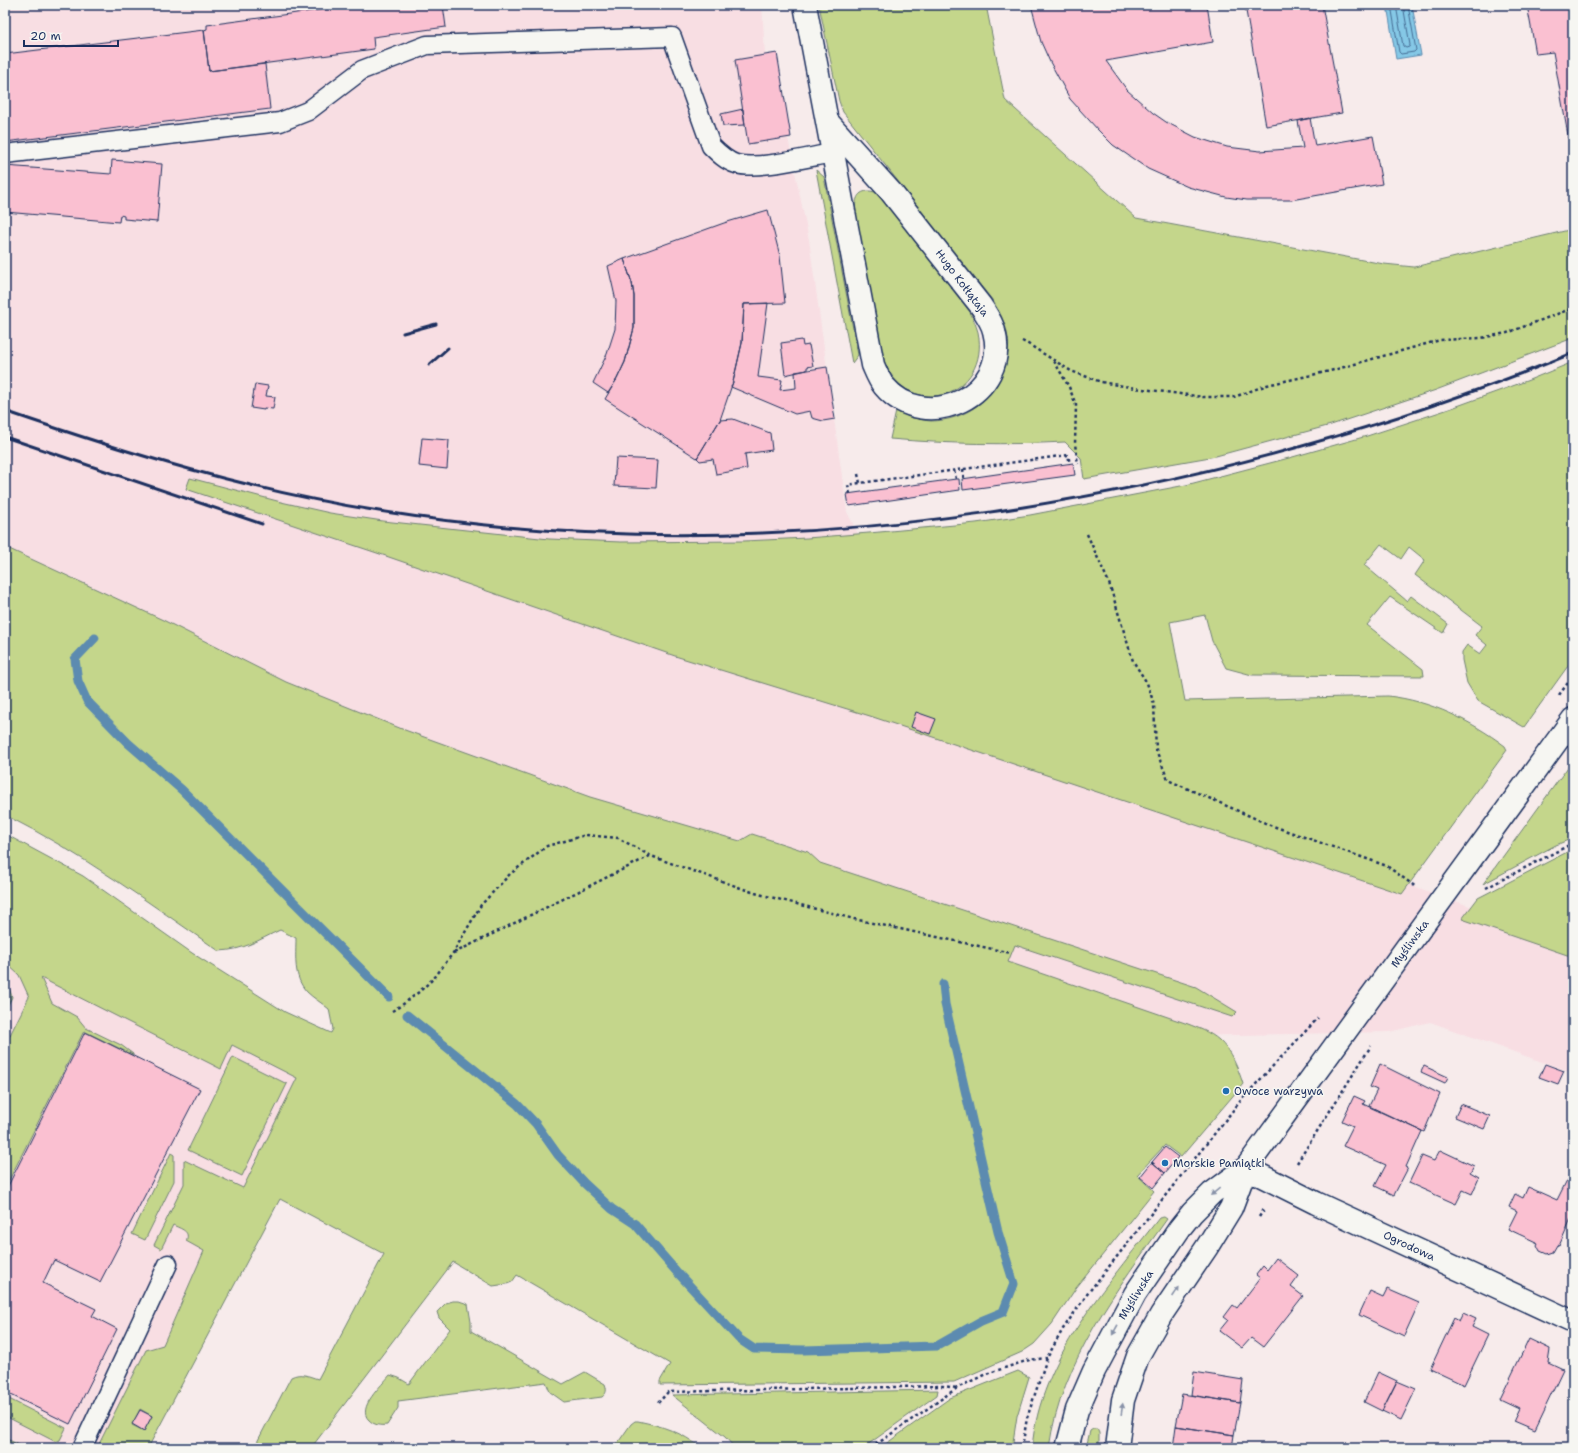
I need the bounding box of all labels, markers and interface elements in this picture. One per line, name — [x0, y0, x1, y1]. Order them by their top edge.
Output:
scale bar — [24, 22, 118, 48]
text: 20 m — [30, 28, 61, 44]
street label: Hugo Kołłątaja — [932, 246, 992, 320]
street label: Myśliwska — [1388, 917, 1433, 971]
place label: Owoce warzywa — [1234, 1084, 1323, 1099]
marker: Owoce warzywa — [1221, 1086, 1231, 1096]
place label: Morskie Pamiątki — [1173, 1156, 1265, 1171]
marker: Morskie Pamiątki — [1160, 1158, 1170, 1168]
one-way arrow — [1209, 1187, 1220, 1196]
street label: Ogrodowa — [1381, 1227, 1437, 1265]
street label: Myśliwska — [1115, 1267, 1157, 1323]
one-way arrow — [1172, 1287, 1180, 1298]
one-way arrow — [1111, 1325, 1118, 1336]
one-way arrow — [1119, 1403, 1125, 1415]

